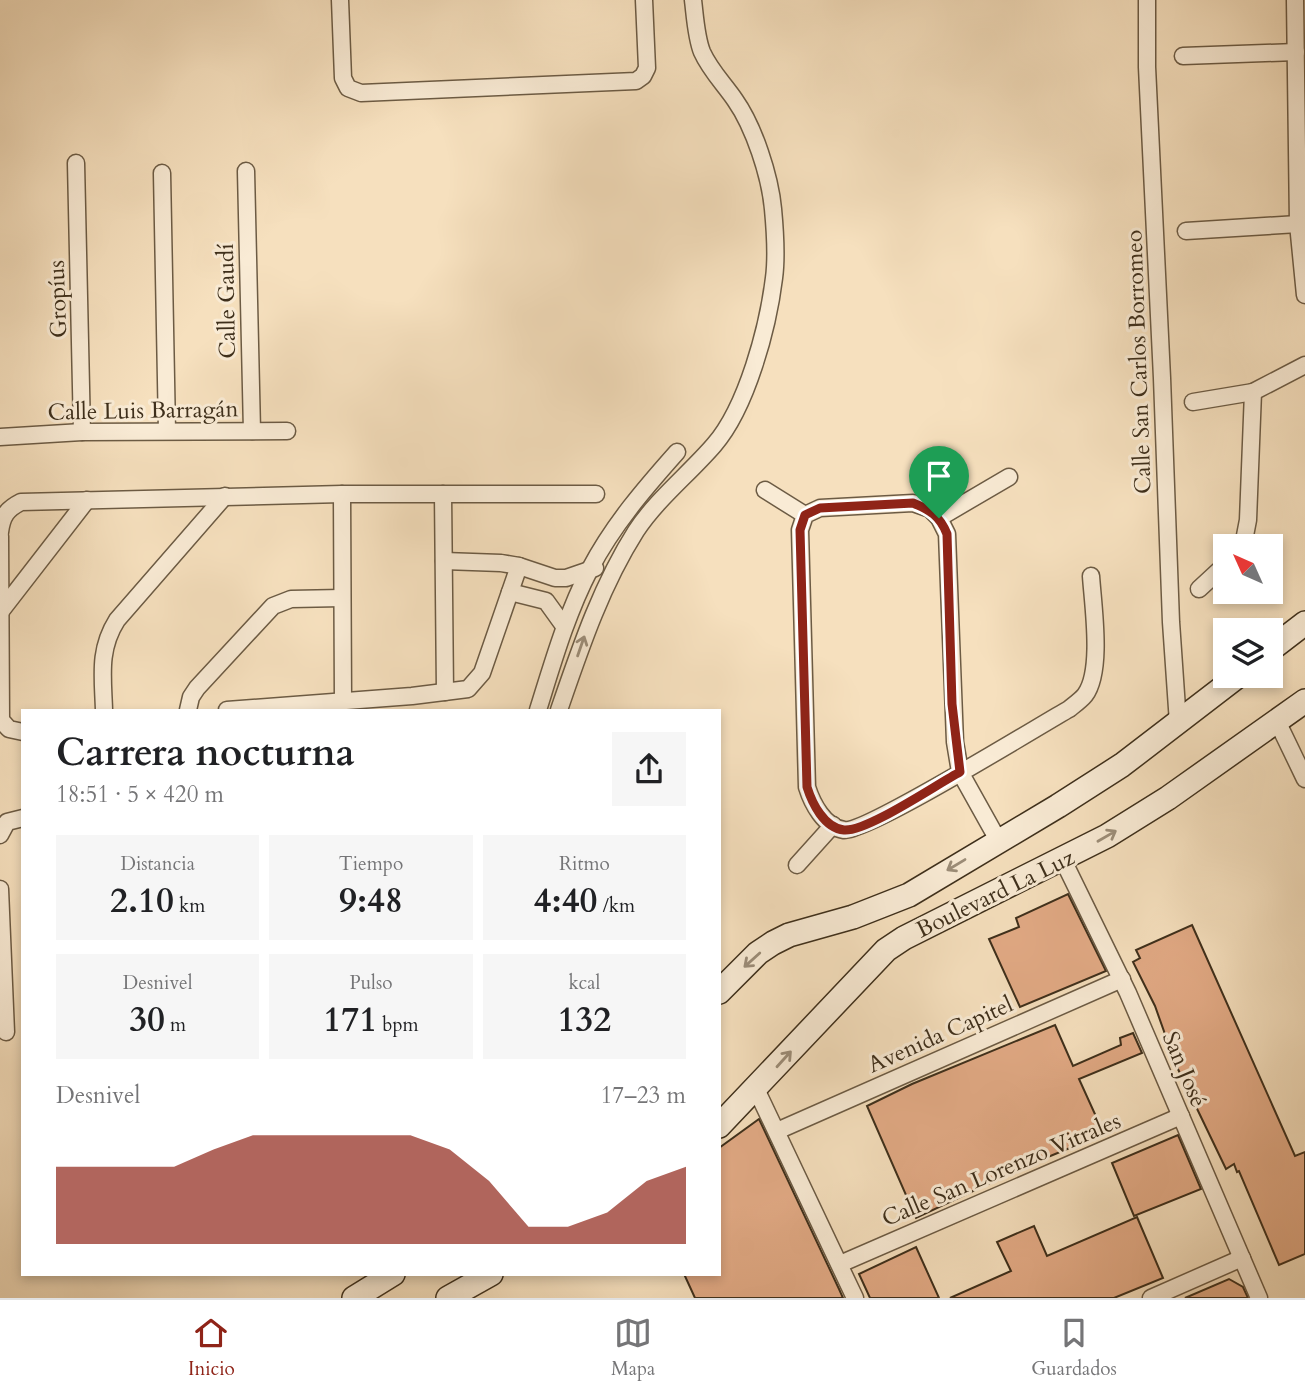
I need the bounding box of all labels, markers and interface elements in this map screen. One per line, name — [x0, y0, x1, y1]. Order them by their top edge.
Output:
street label: Calle San Carlos Borromeo — [1118, 229, 1159, 495]
street label: Calle Gaudí — [210, 243, 243, 359]
street label: Gropíus — [41, 259, 74, 339]
street label: Calle Luis Barragán — [47, 393, 239, 428]
pin — [909, 446, 969, 518]
icon: arrive — [920, 457, 958, 495]
north arrow — [1213, 534, 1283, 604]
map controls — [1213, 534, 1283, 688]
button: layers — [1213, 618, 1283, 688]
one-way arrow — [576, 636, 588, 658]
text: Carrera nocturna — [56, 727, 355, 779]
button: share — [612, 732, 686, 806]
text: 18:51 · 5 × 420 m — [56, 779, 224, 810]
one-way arrow — [1097, 829, 1117, 843]
street label: Boulevard La Luz — [911, 842, 1079, 945]
text: Distancia — [120, 851, 195, 877]
text: Tiempo — [339, 851, 403, 877]
text: Ritmo — [559, 851, 610, 877]
one-way arrow — [947, 858, 967, 872]
text: 2.10 — [110, 877, 174, 925]
text: 9:48 — [339, 877, 403, 925]
text: 4:40 — [534, 877, 598, 925]
text: km — [174, 893, 205, 919]
text: /km — [598, 893, 635, 919]
one-way arrow — [744, 951, 761, 968]
text: Desnivel — [123, 970, 192, 996]
text: Pulso — [349, 970, 393, 996]
text: kcal — [568, 970, 600, 996]
street label: Avenida Capitel — [863, 988, 1018, 1080]
text: 30 — [129, 996, 165, 1044]
text: 171 — [323, 996, 377, 1044]
text: 132 — [557, 996, 611, 1044]
text: m — [165, 1012, 186, 1038]
text: bpm — [377, 1012, 419, 1038]
street label: San José — [1155, 1027, 1214, 1112]
one-way arrow — [775, 1051, 792, 1068]
text: Desnivel — [56, 1080, 140, 1111]
text: 17–23 m — [601, 1080, 686, 1111]
street label: Calle San Lorenzo Vitrales — [877, 1105, 1125, 1234]
tab: Inicio — [188, 1314, 235, 1382]
tab: Mapa — [611, 1314, 655, 1382]
tab: Guardados — [1031, 1314, 1117, 1382]

